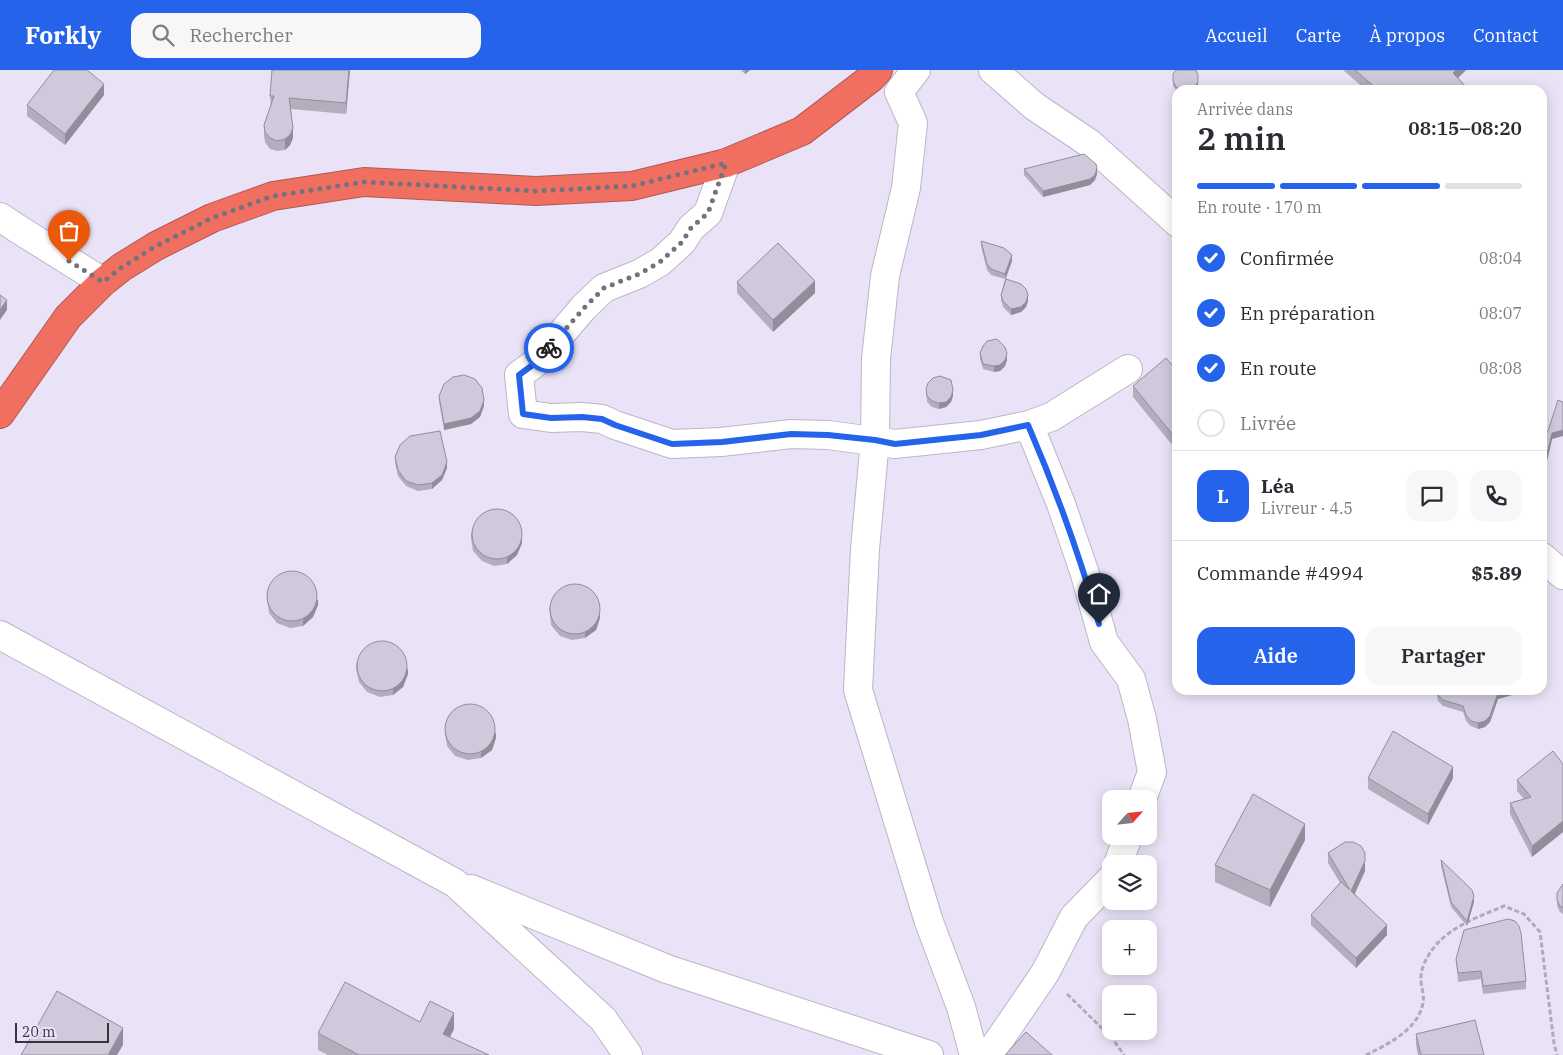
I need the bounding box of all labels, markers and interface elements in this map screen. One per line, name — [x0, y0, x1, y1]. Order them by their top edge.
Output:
search box — [131, 13, 481, 58]
text: Forkly — [25, 19, 101, 51]
icon: search — [149, 21, 177, 49]
text: Rechercher — [189, 23, 293, 47]
text: Accueil — [1205, 24, 1268, 47]
text: Carte — [1296, 24, 1341, 47]
text: À propos — [1369, 24, 1445, 47]
text: Contact — [1473, 24, 1538, 47]
text: Arrivée dans — [1197, 99, 1293, 119]
text: 08:15–08:20 — [1408, 116, 1522, 140]
text: 2 min — [1197, 117, 1286, 159]
text: En route · 170 m — [1197, 197, 1322, 217]
pin — [48, 210, 90, 261]
icon: bag — [55, 217, 83, 245]
icon: check — [1197, 244, 1225, 272]
text: Confirmée — [1240, 246, 1334, 270]
text: 08:04 — [1479, 248, 1522, 268]
icon: check — [1197, 299, 1225, 327]
text: En préparation — [1240, 301, 1375, 325]
text: 08:07 — [1479, 303, 1522, 323]
courier — [524, 323, 574, 373]
icon: bike — [535, 334, 563, 362]
icon: check — [1197, 354, 1225, 382]
text: En route — [1240, 356, 1317, 380]
text: 08:08 — [1479, 358, 1522, 378]
text: Livrée — [1240, 411, 1296, 435]
button: chat — [1406, 470, 1458, 522]
button: phone — [1470, 470, 1522, 522]
text: Léa — [1261, 474, 1295, 498]
text: L — [1217, 484, 1229, 508]
text: Livreur · 4.5 — [1261, 498, 1353, 518]
text: Commande #4994 — [1197, 561, 1364, 585]
text: $5.89 — [1471, 561, 1522, 585]
pin — [1078, 573, 1120, 624]
icon: home — [1085, 580, 1113, 608]
button: Aide — [1197, 627, 1355, 685]
button: Partager — [1365, 627, 1522, 685]
north arrow — [1102, 790, 1158, 845]
map controls — [1102, 790, 1157, 1040]
button: layers — [1102, 855, 1157, 910]
button: + — [1102, 920, 1157, 975]
button: − — [1102, 985, 1157, 1040]
scale bar — [15, 1020, 109, 1043]
text: 20 m — [22, 1023, 55, 1041]

